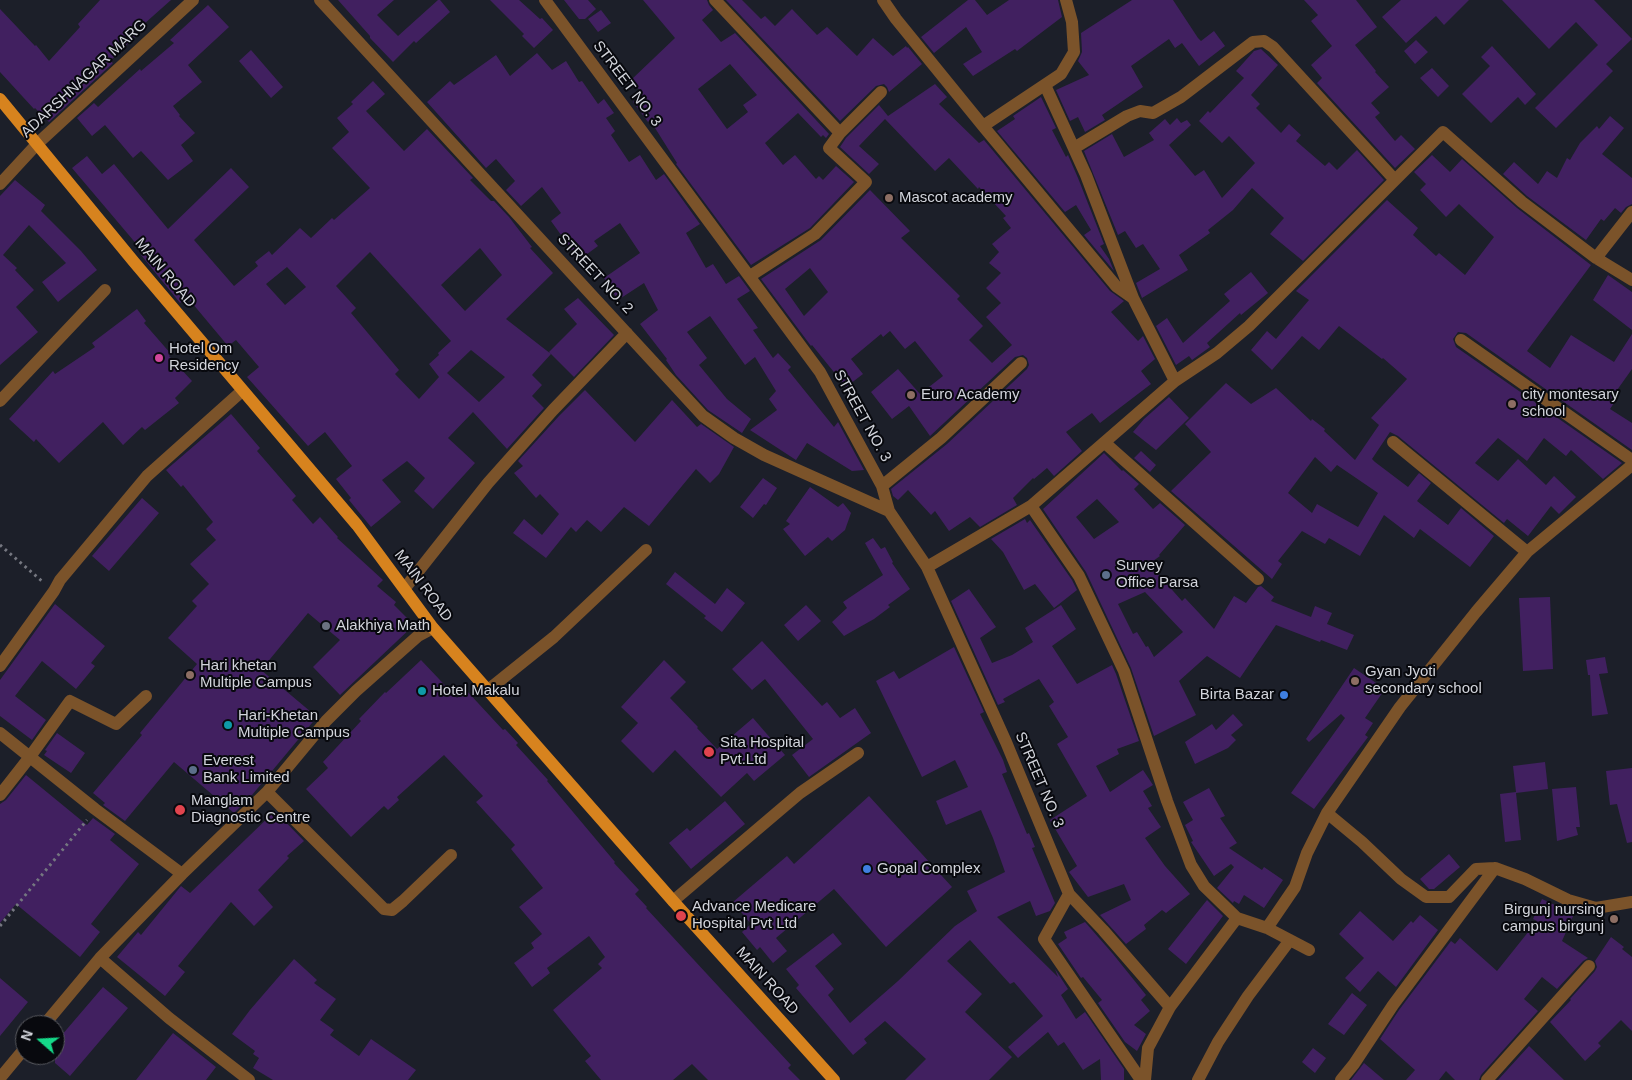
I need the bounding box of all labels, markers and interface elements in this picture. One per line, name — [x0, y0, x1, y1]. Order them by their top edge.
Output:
street label: ADARSHNAGAR MARG — [18, 16, 150, 142]
street label: STREET NO. 3 — [589, 38, 665, 130]
place label: Mascot academy — [899, 189, 1012, 207]
marker: Mascot academy — [883, 192, 895, 204]
street label: STREET NO. 2 — [553, 230, 637, 318]
street label: MAIN ROAD — [131, 235, 199, 311]
place label: Hotel Om Residency — [169, 340, 239, 375]
marker: Hotel Om Residency — [153, 352, 165, 364]
street label: STREET NO. 3 — [829, 367, 895, 465]
place label: Euro Academy — [921, 386, 1019, 404]
place label: city montesary school — [1522, 386, 1619, 421]
marker: Euro Academy — [905, 389, 917, 401]
marker: city montesary school — [1506, 398, 1518, 410]
street label: MAIN ROAD — [390, 547, 456, 625]
place label: Survey Office Parsa — [1116, 557, 1198, 592]
marker: Survey Office Parsa — [1100, 569, 1112, 581]
place label: Alakhiya Math — [336, 617, 430, 635]
marker: Alakhiya Math — [320, 620, 332, 632]
place label: Hari khetan Multiple Campus — [200, 657, 312, 692]
place label: Gyan Jyoti secondary school — [1365, 663, 1482, 698]
marker: Hari khetan Multiple Campus — [184, 669, 196, 681]
marker: Gyan Jyoti secondary school — [1349, 675, 1361, 687]
place label: Hotel Makalu — [432, 682, 520, 700]
marker: Hotel Makalu — [416, 685, 428, 697]
place label: Birta Bazar — [1200, 686, 1274, 704]
marker: Birta Bazar — [1278, 689, 1290, 701]
place label: Hari-Khetan Multiple Campus — [238, 707, 350, 742]
marker: Hari-Khetan Multiple Campus — [222, 719, 234, 731]
street label: STREET NO. 3 — [1011, 729, 1067, 831]
place label: Sita Hospital Pvt.Ltd — [720, 734, 804, 769]
marker: Sita Hospital Pvt.Ltd — [702, 745, 716, 759]
place label: Everest Bank Limited — [203, 752, 290, 787]
marker: Everest Bank Limited — [187, 764, 199, 776]
place label: Manglam Diagnostic Centre — [191, 792, 310, 827]
marker: Manglam Diagnostic Centre — [173, 803, 187, 817]
place label: Gopal Complex — [877, 860, 980, 878]
marker: Gopal Complex — [861, 863, 873, 875]
place label: Advance Medicare Hospital Pvt Ltd — [692, 898, 816, 933]
place label: Birgunj nursing campus birgunj — [1502, 901, 1604, 936]
marker: Advance Medicare Hospital Pvt Ltd — [674, 909, 688, 923]
marker: Birgunj nursing campus birgunj — [1608, 913, 1620, 925]
street label: MAIN ROAD — [732, 943, 802, 1019]
north arrow — [15, 1015, 65, 1065]
text: N — [18, 1028, 36, 1043]

